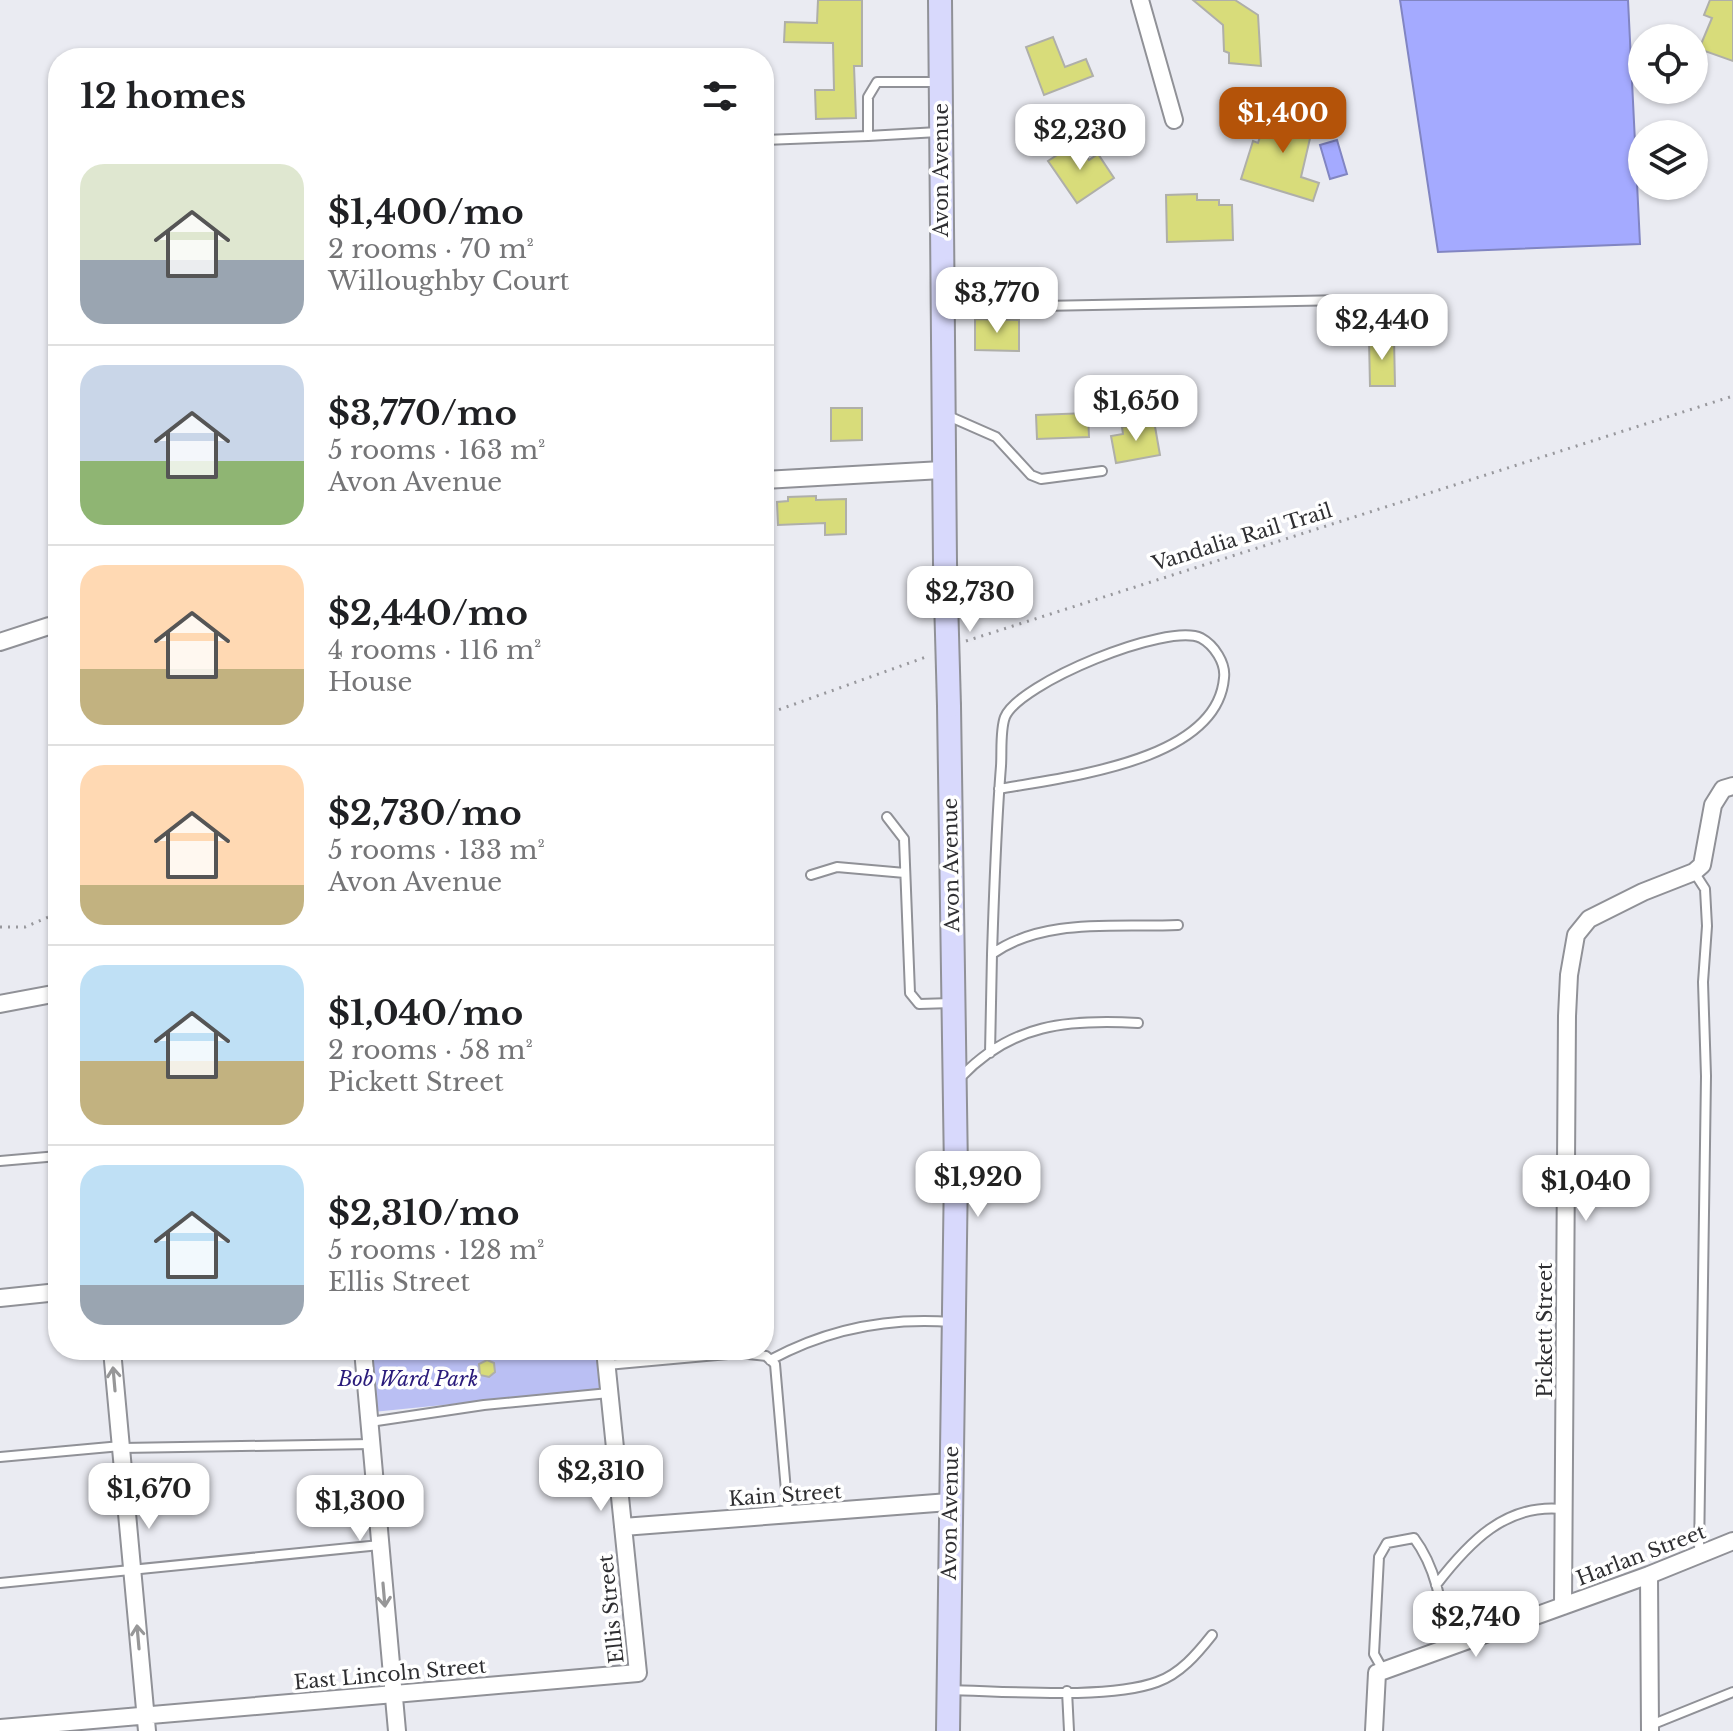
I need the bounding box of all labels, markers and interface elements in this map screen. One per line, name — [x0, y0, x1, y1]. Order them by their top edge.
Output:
map controls — [1628, 24, 1708, 200]
button: locate — [1628, 24, 1708, 104]
icon: filters — [698, 74, 742, 118]
text: 12 homes — [80, 75, 246, 117]
pin: $1,400 — [1218, 87, 1348, 155]
text: $1,400 — [1237, 97, 1329, 129]
street label: Avon Avenue — [929, 103, 953, 238]
pin: $2,230 — [1015, 104, 1145, 172]
text: $2,230 — [1033, 114, 1127, 146]
button: layers — [1628, 120, 1708, 200]
text: $1,400/mo — [328, 191, 524, 233]
icon: home — [144, 196, 240, 292]
text: 2 rooms · 70 m² — [328, 233, 534, 265]
text: Willoughby Court — [328, 265, 569, 297]
pin: $3,770 — [932, 267, 1062, 335]
text: $3,770 — [954, 277, 1040, 309]
pin: $2,440 — [1317, 294, 1447, 362]
text: $2,440 — [1335, 304, 1429, 336]
pin: $1,650 — [1071, 375, 1201, 443]
text: $1,650 — [1092, 385, 1180, 417]
text: $3,770/mo — [328, 392, 517, 434]
icon: home — [144, 397, 240, 493]
text: 5 rooms · 163 m² — [328, 434, 546, 466]
text: Avon Avenue — [328, 466, 502, 498]
street label: Vandalia Rail Trail — [1148, 498, 1335, 576]
pin: $2,730 — [905, 566, 1035, 634]
text: $2,730 — [925, 576, 1015, 608]
text: $2,440/mo — [328, 592, 528, 634]
icon: home — [144, 597, 240, 693]
text: 4 rooms · 116 m² — [328, 634, 542, 666]
text: House — [328, 666, 412, 698]
text: $2,730/mo — [328, 792, 522, 834]
icon: home — [144, 797, 240, 893]
street label: Avon Avenue — [938, 798, 964, 933]
text: 5 rooms · 133 m² — [328, 834, 545, 866]
text: Avon Avenue — [328, 866, 502, 898]
text: $1,040/mo — [328, 992, 523, 1034]
icon: home — [144, 997, 240, 1093]
text: 2 rooms · 58 m² — [328, 1034, 533, 1066]
text: Pickett Street — [328, 1066, 504, 1098]
pin: $1,920 — [913, 1151, 1043, 1219]
pin: $1,040 — [1521, 1155, 1651, 1223]
text: $1,920 — [934, 1161, 1022, 1193]
text: $1,040 — [1541, 1165, 1631, 1197]
text: $2,310/mo — [328, 1192, 519, 1234]
icon: home — [144, 1197, 240, 1293]
text: 5 rooms · 128 m² — [328, 1234, 545, 1266]
street label: Pickett Street — [1533, 1262, 1557, 1398]
text: Ellis Street — [328, 1266, 470, 1298]
one-way arrow — [107, 1366, 122, 1393]
park label: Bob Ward Park — [337, 1367, 478, 1391]
pin: $2,310 — [536, 1445, 666, 1513]
street label: Avon Avenue — [937, 1446, 963, 1581]
text: $2,310 — [557, 1455, 645, 1487]
pin: $1,670 — [84, 1463, 214, 1531]
text: $1,670 — [106, 1473, 192, 1505]
pin: $1,300 — [295, 1475, 425, 1543]
street label: Kain Street — [728, 1479, 843, 1511]
text: $1,300 — [315, 1485, 405, 1517]
street label: Harlan Street — [1573, 1519, 1709, 1591]
street label: Ellis Street — [593, 1553, 629, 1665]
one-way arrow — [377, 1581, 392, 1608]
pin: $2,740 — [1411, 1591, 1541, 1659]
text: $2,740 — [1431, 1601, 1521, 1633]
one-way arrow — [131, 1625, 146, 1651]
street label: East Lincoln Street — [293, 1654, 488, 1694]

